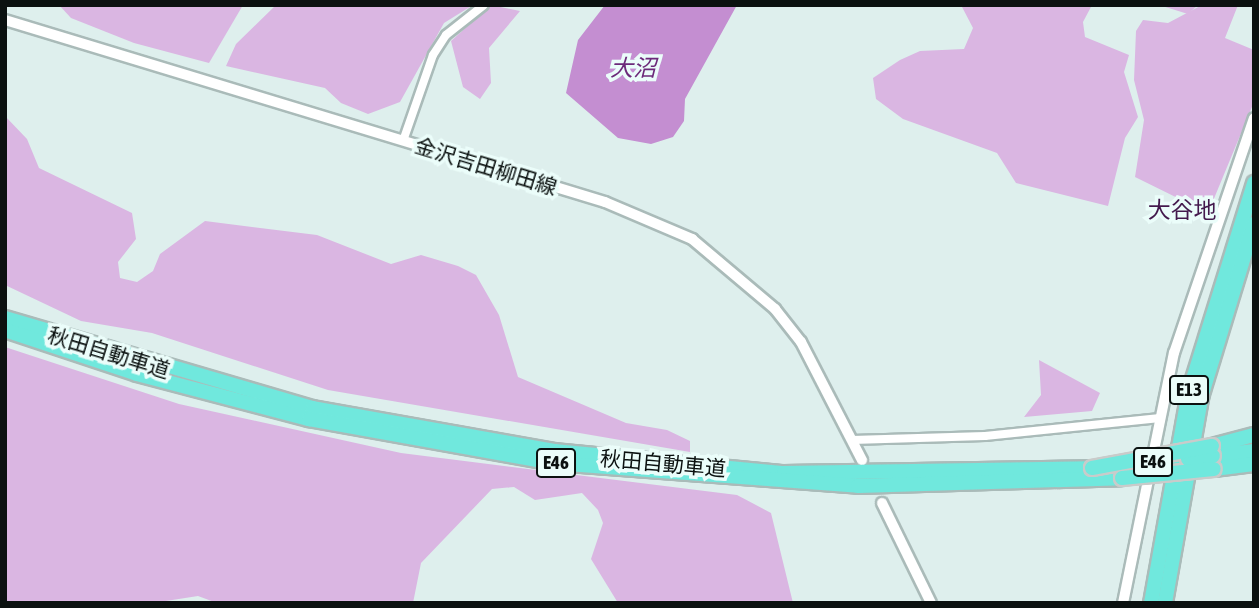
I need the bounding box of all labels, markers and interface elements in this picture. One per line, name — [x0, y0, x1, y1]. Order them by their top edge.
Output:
water label: 大沼 — [610, 54, 656, 82]
street label: 金沢吉田柳田線 — [412, 132, 560, 200]
district label: 大谷地 — [1148, 196, 1216, 224]
street label: 秋田自動車道 — [45, 322, 173, 382]
road number: E13 — [1168, 374, 1210, 406]
street label: 秋田自動車道 — [599, 445, 727, 481]
road number: E46 — [1132, 446, 1174, 477]
road number: E46 — [535, 447, 577, 478]

